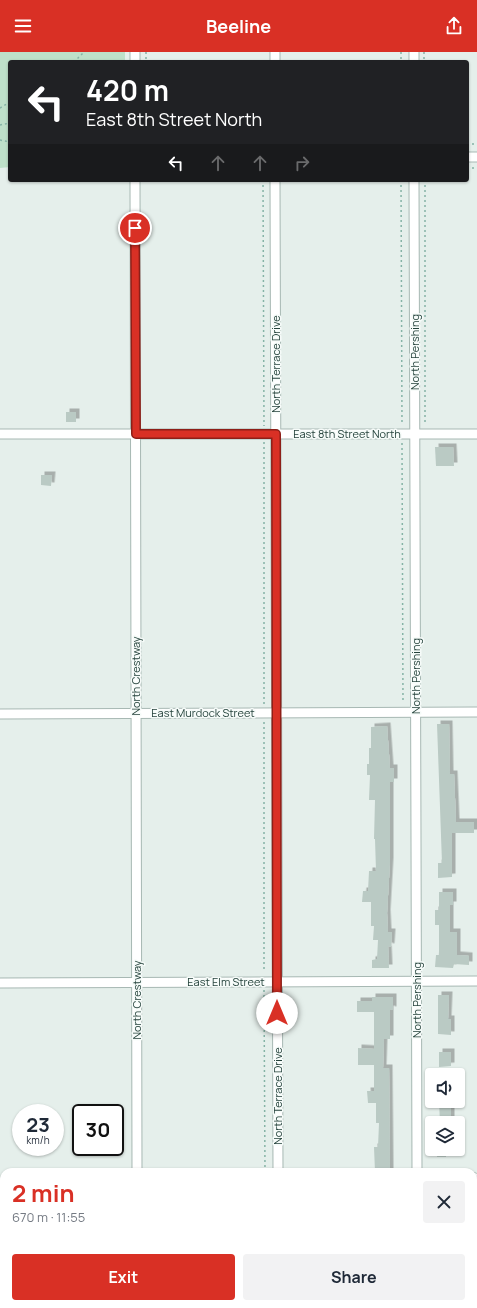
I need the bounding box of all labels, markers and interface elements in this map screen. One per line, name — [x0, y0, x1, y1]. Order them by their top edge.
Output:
text: Beeline — [206, 14, 271, 38]
icon: menu — [12, 15, 34, 37]
icon: share — [443, 15, 465, 37]
text: 420 m — [86, 71, 169, 109]
icon: left — [20, 76, 72, 128]
text: East 8th Street North — [86, 107, 262, 131]
icon: left — [165, 152, 187, 174]
icon: ahead — [207, 152, 229, 174]
icon: ahead — [249, 152, 271, 174]
icon: right — [291, 152, 313, 174]
pin — [118, 211, 152, 245]
icon: arrive — [124, 217, 146, 239]
street label: North Pershing — [407, 314, 422, 390]
street label: North Terrace Drive — [268, 315, 283, 413]
street label: East 8th Street North — [293, 426, 401, 441]
street label: North Crestway — [128, 636, 143, 716]
street label: North Pershing — [408, 638, 423, 714]
street label: East Murdock Street — [151, 705, 255, 720]
street label: North Crestway — [129, 960, 144, 1040]
street label: North Pershing — [409, 962, 424, 1038]
street label: East Elm Street — [187, 974, 265, 989]
position arrow — [256, 992, 298, 1034]
street label: North Terrace Drive — [270, 1047, 285, 1145]
map controls — [425, 1068, 465, 1156]
button: sound — [425, 1068, 465, 1108]
speed limit sign: 30 — [72, 1104, 124, 1156]
text: 23 — [26, 1111, 50, 1138]
button: layers — [425, 1116, 465, 1156]
text: km/h — [26, 1133, 50, 1147]
text: 2 min — [12, 1176, 74, 1209]
button: close — [423, 1181, 465, 1223]
text: 670 m · 11:55 — [12, 1208, 85, 1226]
button: Exit — [12, 1254, 235, 1300]
button: Share — [243, 1254, 465, 1300]

